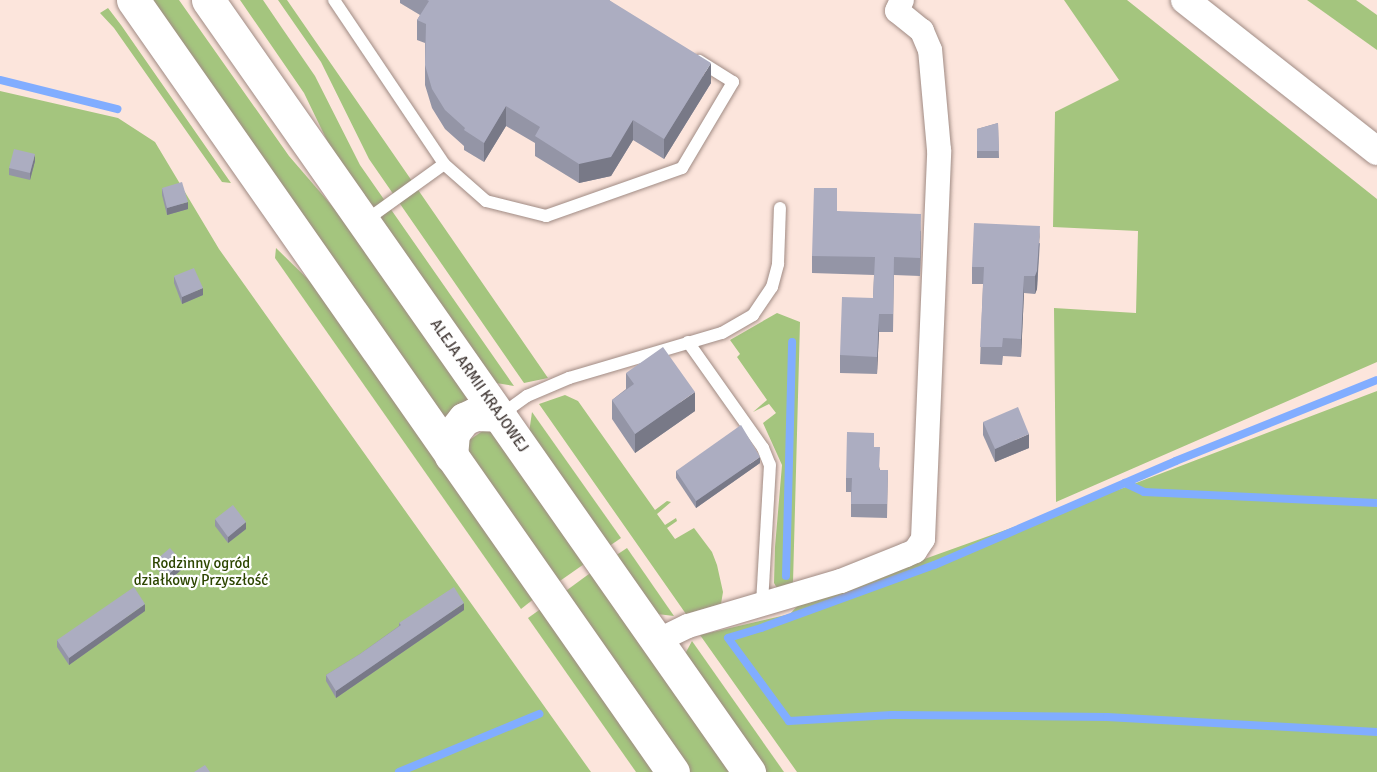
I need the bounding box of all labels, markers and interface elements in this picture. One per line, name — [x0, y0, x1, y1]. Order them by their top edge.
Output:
street label: ALEJA ARMII KRAJOWEJ — [426, 316, 532, 456]
park label: Rodzinny ogród działkowy Przyszłość — [134, 554, 268, 589]

